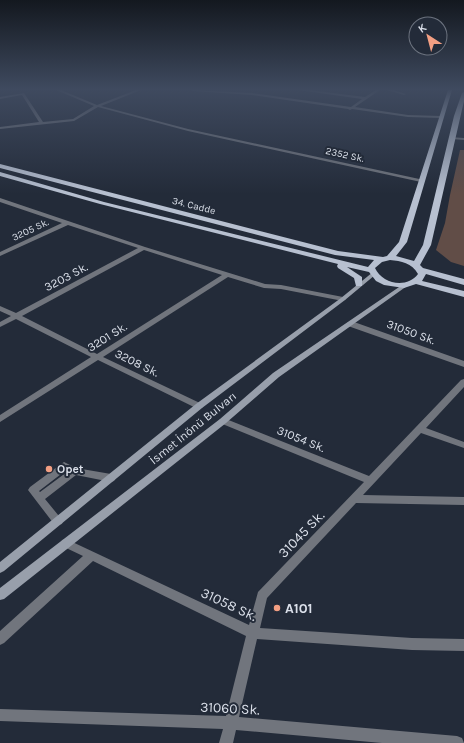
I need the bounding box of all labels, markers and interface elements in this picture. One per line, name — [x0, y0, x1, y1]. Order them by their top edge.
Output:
north arrow — [408, 16, 448, 56]
text: K — [416, 20, 430, 36]
street label: 2352 Sk. — [324, 145, 365, 165]
street label: 34. Cadde — [171, 195, 217, 217]
street label: 3205 Sk. — [10, 216, 51, 244]
street label: 3203 Sk. — [42, 260, 90, 294]
street label: 31050 Sk. — [385, 317, 437, 347]
street label: 3201 Sk. — [85, 319, 129, 355]
street label: 3208 Sk. — [113, 346, 161, 380]
street label: İsmet İnönü Bulvarı — [147, 389, 239, 467]
street label: 31054 Sk. — [275, 423, 327, 455]
place label: Opet — [57, 462, 84, 476]
marker: Opet — [44, 464, 54, 474]
street label: 31045 Sk. — [275, 507, 328, 562]
street label: 31058 Sk. — [198, 584, 260, 625]
place label: A101 — [285, 600, 313, 617]
marker: A101 — [272, 603, 282, 613]
street label: 31060 Sk. — [200, 698, 261, 719]

